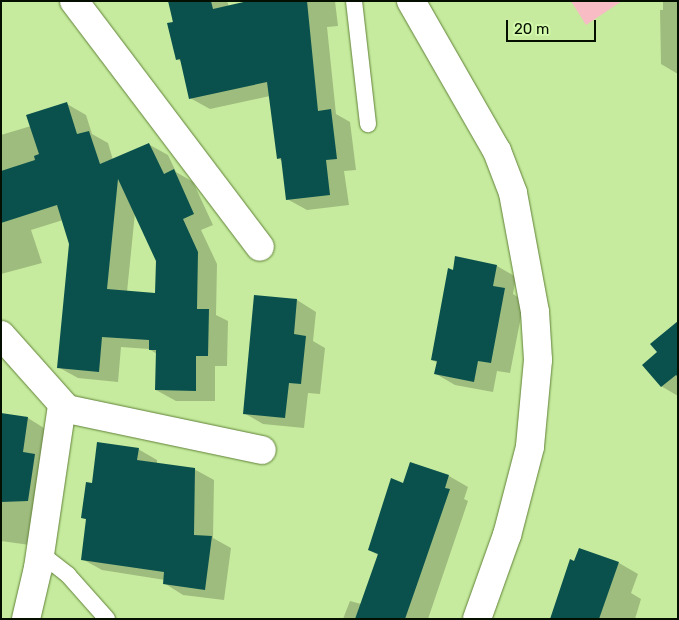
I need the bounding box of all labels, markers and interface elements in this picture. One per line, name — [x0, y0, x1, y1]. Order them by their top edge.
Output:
scale bar — [509, 10, 599, 42]
text: 20 m — [514, 20, 549, 38]

